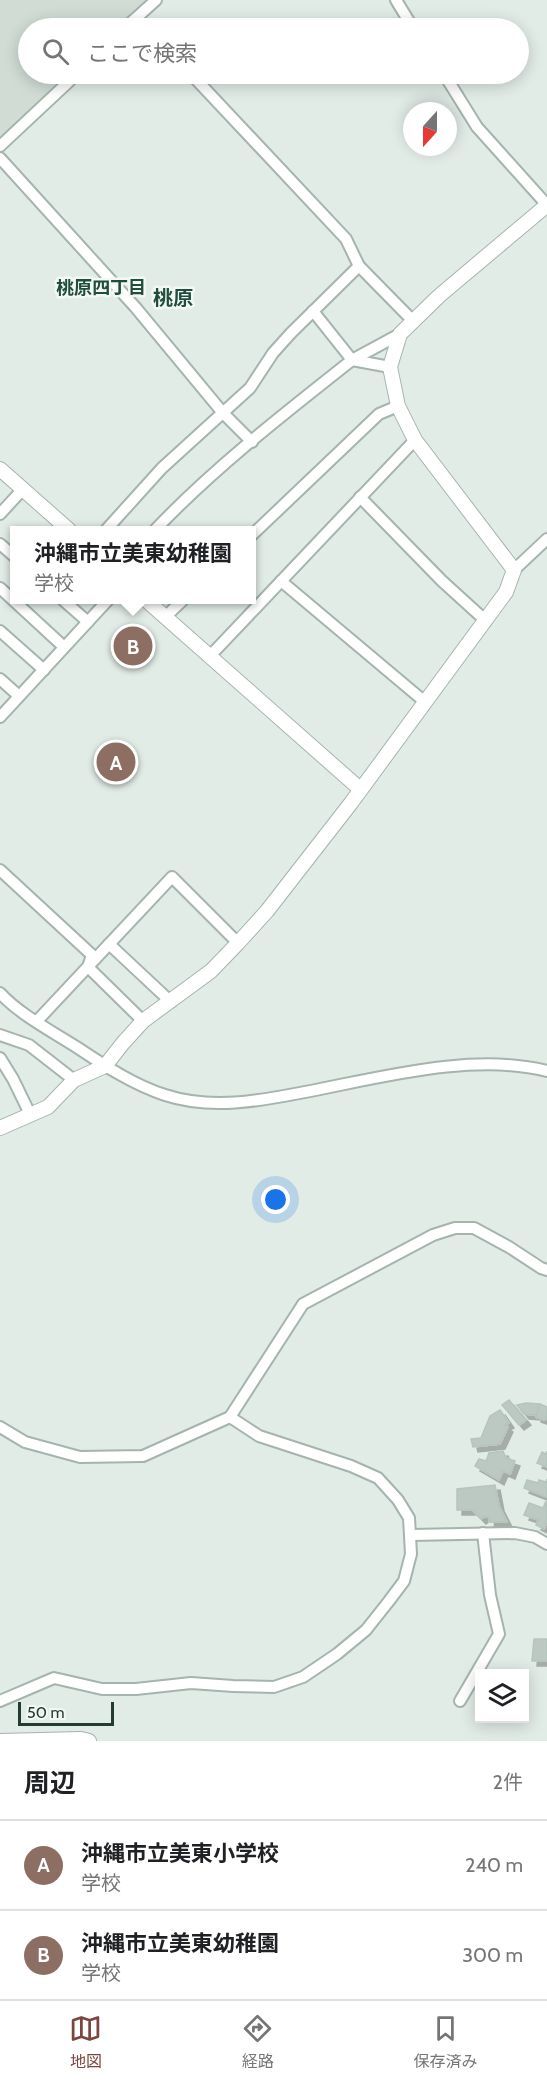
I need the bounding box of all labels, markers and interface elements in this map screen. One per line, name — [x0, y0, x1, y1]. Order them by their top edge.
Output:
search box — [18, 18, 529, 84]
icon: search — [39, 35, 72, 68]
text: ここで検索 — [87, 40, 197, 67]
north arrow — [403, 102, 457, 156]
district label: 桃原四丁目 — [56, 277, 146, 299]
district label: 桃原 — [153, 286, 193, 310]
popup — [10, 526, 256, 604]
text: 沖縄市立美東幼稚園 — [34, 540, 232, 567]
text: 学校 — [34, 571, 74, 595]
pin: B — [114, 624, 152, 668]
pin: A — [96, 740, 136, 784]
your location — [261, 1185, 290, 1214]
map controls — [475, 1669, 529, 1723]
button: layers — [475, 1669, 529, 1723]
scale bar — [18, 1699, 114, 1726]
text: 50 m — [27, 1703, 64, 1722]
text: 周辺 — [24, 1767, 76, 1799]
text: 2件 — [493, 1770, 523, 1794]
text: 沖縄市立美東小学校 — [81, 1840, 279, 1867]
text: A — [37, 1853, 50, 1877]
text: 240 m — [465, 1853, 523, 1877]
text: 学校 — [81, 1871, 121, 1895]
text: 沖縄市立美東幼稚園 — [81, 1930, 279, 1957]
text: B — [37, 1943, 50, 1967]
text: 300 m — [462, 1943, 523, 1967]
text: 学校 — [81, 1961, 121, 1985]
tab: 地図 — [69, 2012, 102, 2072]
tab: 経路 — [241, 2012, 274, 2072]
tab: 保存済み — [413, 2012, 477, 2072]

